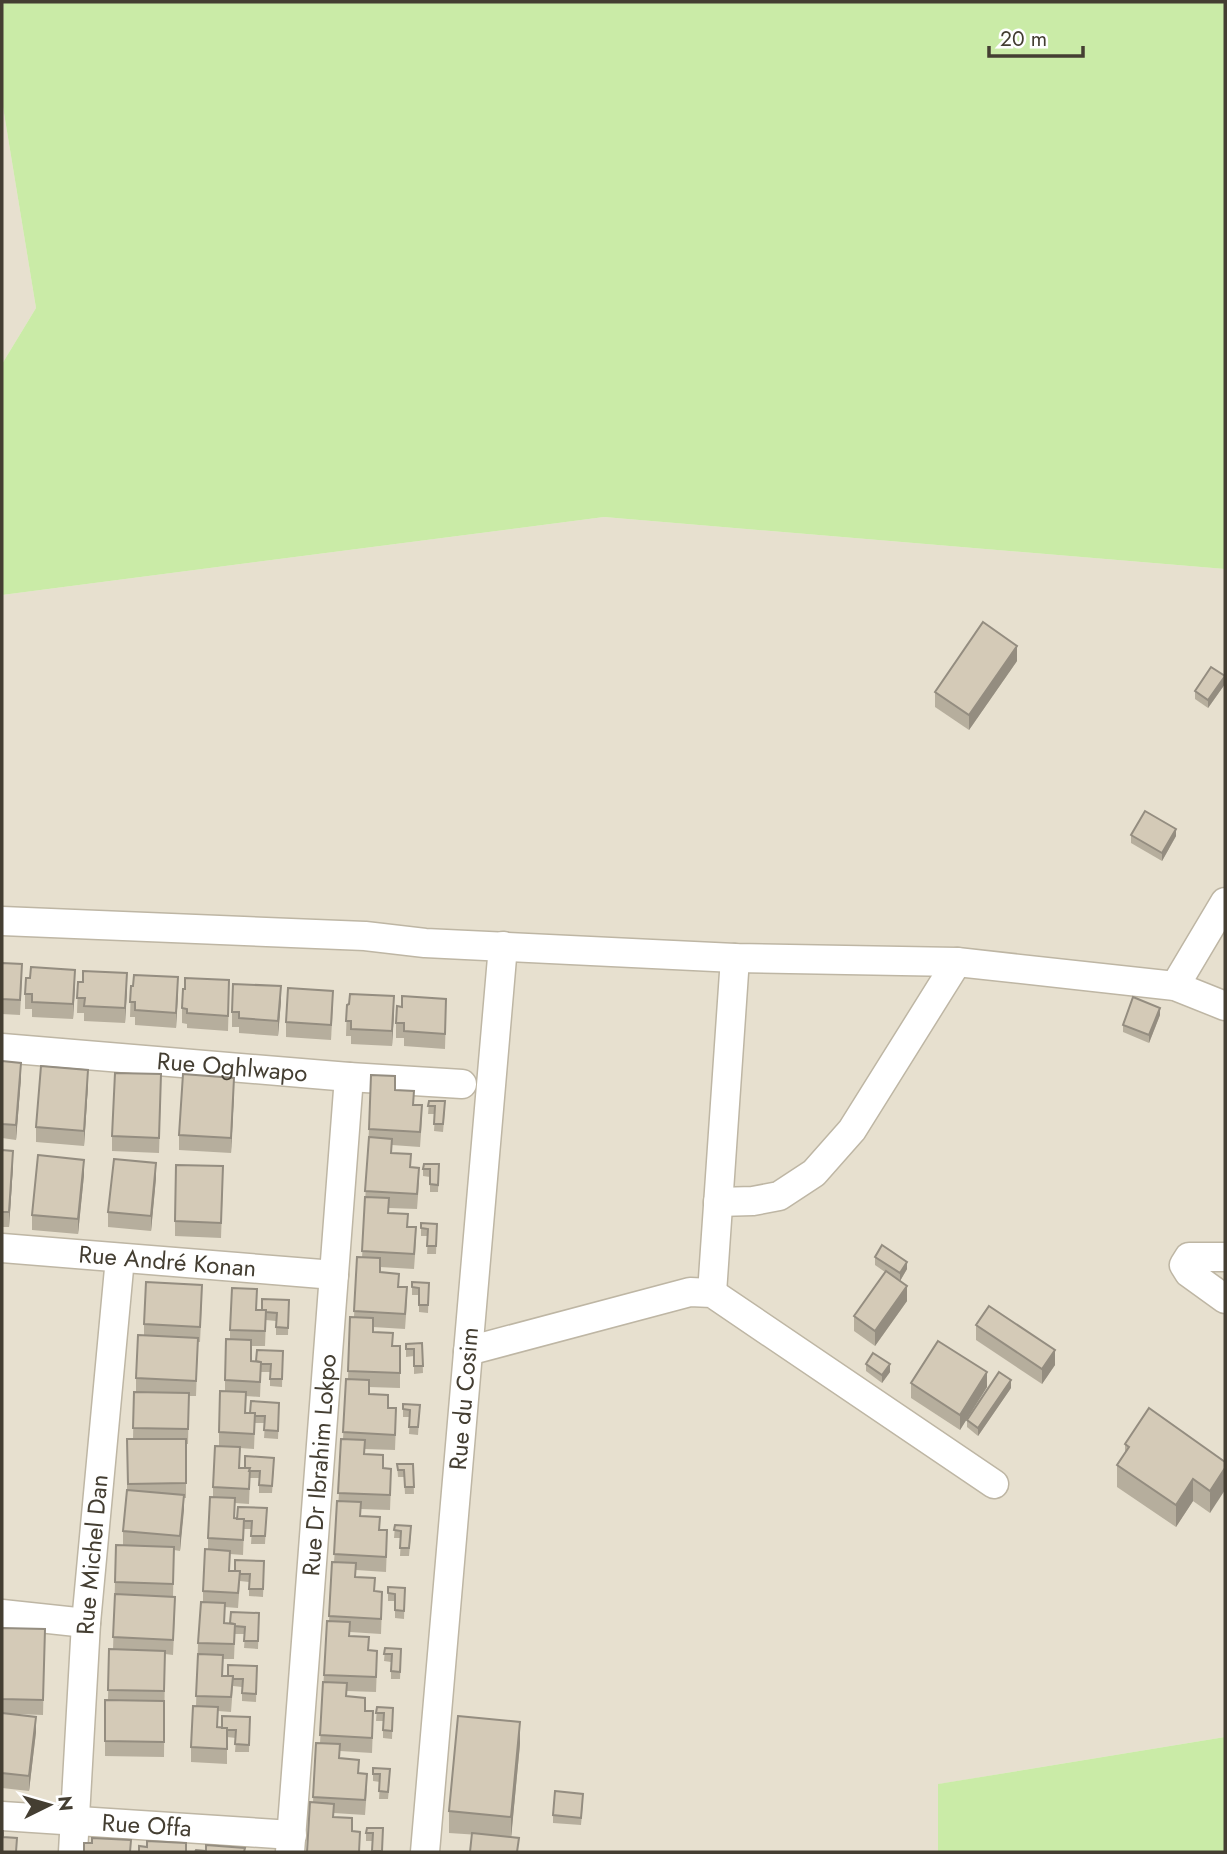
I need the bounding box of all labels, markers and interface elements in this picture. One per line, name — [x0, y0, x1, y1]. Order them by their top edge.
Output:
scale bar — [989, 14, 1084, 58]
text: 20 m — [1000, 24, 1047, 54]
street label: Rue Oghlwapo — [155, 1043, 309, 1090]
street label: Rue André Konan — [77, 1236, 258, 1286]
street label: Rue du Cosim — [440, 1326, 487, 1472]
street label: Rue Dr Ibrahim Lokpo — [293, 1353, 345, 1578]
street label: Rue Michel Dan — [67, 1473, 117, 1636]
north arrow — [14, 1770, 84, 1840]
text: N — [51, 1795, 80, 1812]
street label: Rue Offa — [101, 1805, 193, 1845]

